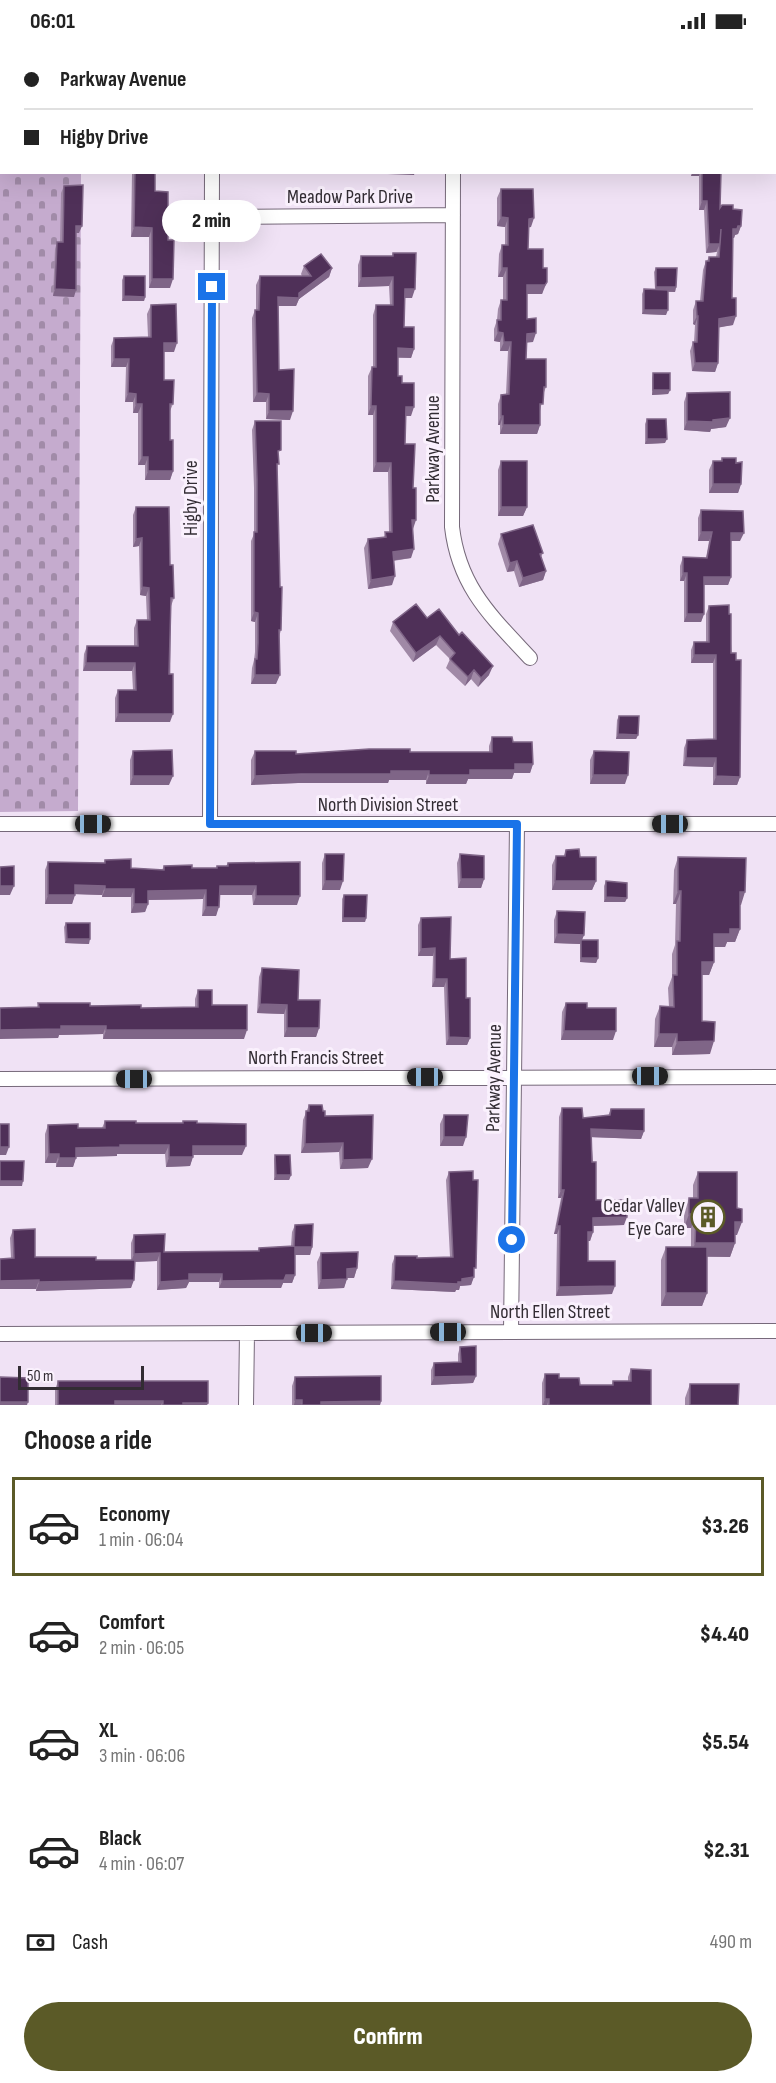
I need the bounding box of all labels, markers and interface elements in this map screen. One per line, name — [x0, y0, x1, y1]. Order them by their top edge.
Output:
text: 06:01 — [30, 8, 75, 35]
text: Parkway Avenue — [60, 66, 187, 93]
text: Higby Drive — [60, 124, 148, 151]
street label: Meadow Park Drive — [287, 185, 413, 209]
callout: 2 min — [162, 200, 262, 242]
text: 2 min — [192, 209, 231, 233]
route end — [198, 273, 225, 300]
street label: Parkway Avenue — [421, 395, 445, 503]
street label: Higby Drive — [179, 460, 203, 536]
street label: North Division Street — [318, 793, 458, 817]
car — [75, 815, 111, 833]
car — [652, 815, 688, 833]
street label: Parkway Avenue — [481, 1024, 507, 1132]
street label: North Francis Street — [248, 1046, 384, 1070]
car — [632, 1067, 668, 1085]
car — [407, 1068, 443, 1086]
car — [116, 1070, 152, 1088]
place label: Cedar Valley Eye Care — [603, 1194, 685, 1241]
building icon: Cedar Valley Eye Care — [690, 1199, 726, 1235]
route start — [498, 1226, 525, 1253]
street label: North Ellen Street — [490, 1300, 610, 1324]
car — [430, 1323, 466, 1341]
car — [296, 1324, 332, 1342]
scale bar — [18, 1363, 144, 1390]
text: 50 m — [27, 1367, 53, 1386]
text: Choose a ride — [24, 1425, 152, 1457]
icon: car — [27, 1500, 81, 1554]
text: Economy — [99, 1501, 170, 1528]
text: $3.26 — [701, 1513, 749, 1540]
text: 1 min · 06:04 — [99, 1528, 183, 1552]
icon: car — [27, 1608, 81, 1662]
text: Comfort — [99, 1609, 165, 1636]
text: $4.40 — [700, 1621, 749, 1648]
text: 2 min · 06:05 — [99, 1636, 184, 1660]
icon: car — [27, 1716, 81, 1770]
text: XL — [99, 1717, 118, 1744]
text: $5.54 — [701, 1729, 749, 1756]
text: 3 min · 06:06 — [99, 1744, 185, 1768]
icon: car — [27, 1824, 81, 1878]
text: Black — [99, 1825, 141, 1852]
text: $2.31 — [703, 1837, 749, 1864]
text: 4 min · 06:07 — [99, 1852, 184, 1876]
icon: cash — [24, 1926, 57, 1959]
text: Cash — [72, 1929, 108, 1956]
text: 490 m — [710, 1930, 752, 1954]
button: Confirm — [24, 2002, 752, 2071]

